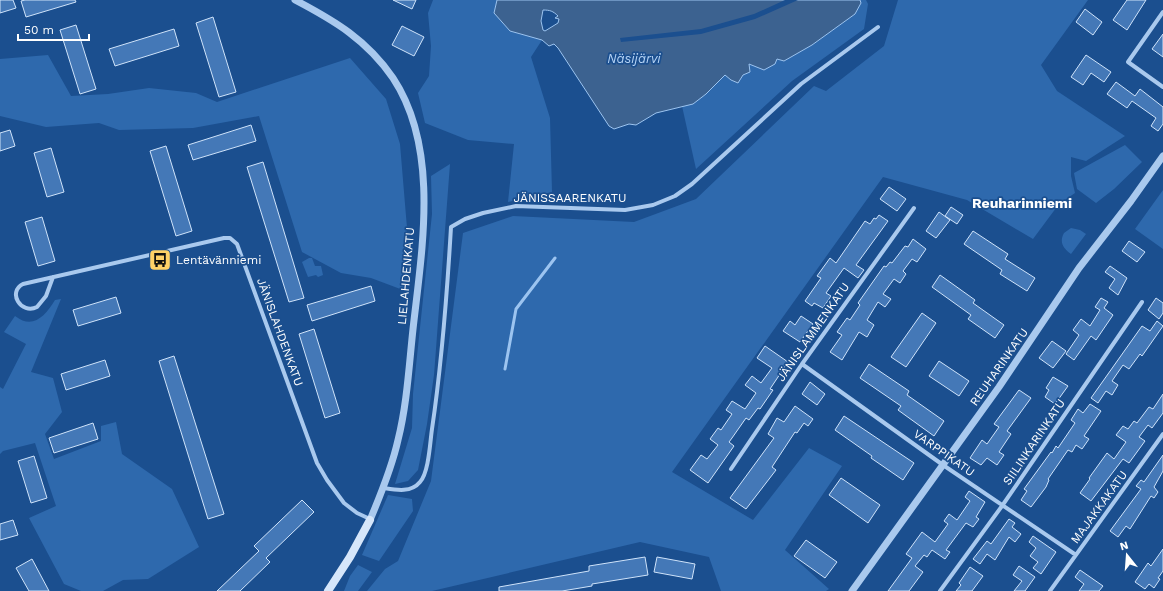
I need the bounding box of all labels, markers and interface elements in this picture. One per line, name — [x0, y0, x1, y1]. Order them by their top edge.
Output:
scale bar — [18, 16, 89, 42]
text: 50 m — [24, 23, 54, 37]
water label: Näsijärvi — [607, 51, 661, 66]
street label: JÄNISSAARENKATU — [514, 191, 626, 205]
district label: Reuharinniemi — [972, 195, 1072, 211]
street label: LIELAHDENKATU — [395, 227, 417, 325]
bus stop icon: Lentävänniemi — [147, 247, 173, 273]
place label: Lentävänniemi — [176, 253, 261, 267]
street label: JÄNISLAHDENKATU — [254, 276, 306, 388]
street label: JÄNISLAMMENKATU — [774, 280, 852, 384]
street label: REUHARINKATU — [967, 325, 1031, 409]
street label: SIILINKARINKATU — [1000, 396, 1068, 488]
street label: VARPPIKATU — [911, 427, 977, 479]
street label: MAJAKKAKATU — [1068, 468, 1130, 546]
north arrow — [1107, 535, 1147, 575]
text: N — [1118, 539, 1130, 553]

